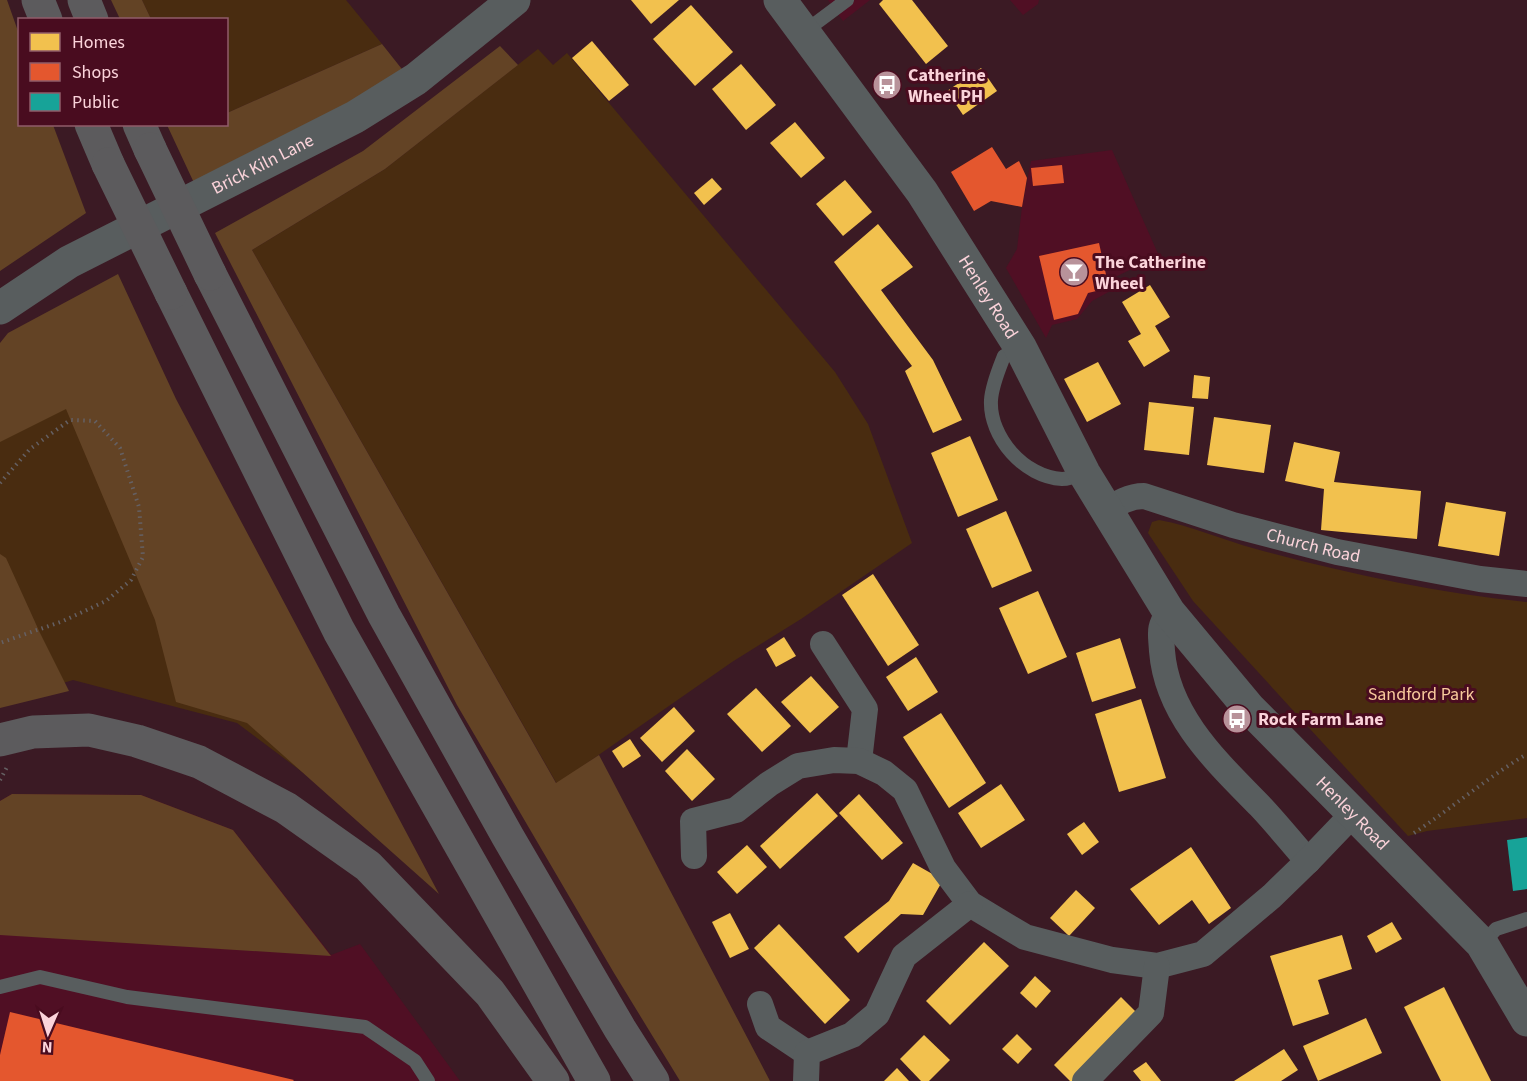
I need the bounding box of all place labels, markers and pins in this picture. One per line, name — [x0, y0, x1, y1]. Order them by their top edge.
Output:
place label: Catherine Wheel PH — [908, 63, 986, 109]
bus stop icon: Catherine Wheel PH — [871, 69, 903, 101]
place label: The Catherine Wheel — [1095, 250, 1206, 296]
bar icon: The Catherine Wheel — [1058, 256, 1090, 288]
bus stop icon: Rock Farm Lane — [1221, 703, 1253, 735]
place label: Rock Farm Lane — [1258, 707, 1384, 732]

